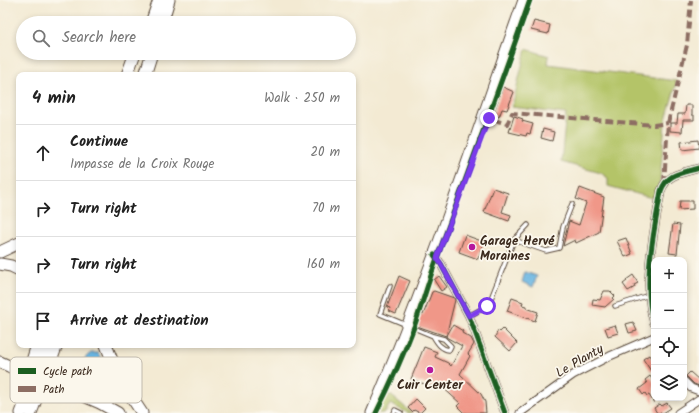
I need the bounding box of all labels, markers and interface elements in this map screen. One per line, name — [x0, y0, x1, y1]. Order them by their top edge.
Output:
search box — [16, 16, 356, 60]
text: Search here — [62, 26, 136, 50]
icon: search — [30, 27, 52, 49]
text: 4 min — [32, 85, 76, 112]
text: Walk · 250 m — [264, 88, 340, 109]
route end — [480, 109, 498, 127]
text: Continue — [70, 130, 128, 154]
icon: ahead — [32, 142, 54, 164]
text: 20 m — [310, 142, 340, 163]
text: Impasse de la Croix Rouge — [70, 154, 214, 175]
text: Turn right — [70, 197, 137, 221]
icon: right — [32, 198, 54, 220]
text: 70 m — [312, 198, 340, 219]
place label: Garage Hervé Moraines — [480, 231, 555, 267]
marker: Garage Hervé Moraines — [467, 242, 477, 252]
text: Turn right — [70, 253, 137, 277]
icon: right — [32, 254, 54, 276]
text: 160 m — [307, 254, 340, 275]
map controls — [651, 257, 687, 401]
button: + — [651, 257, 687, 293]
button: − — [651, 293, 687, 329]
route start — [478, 297, 496, 315]
text: Arrive at destination — [70, 309, 209, 333]
icon: arrive — [32, 310, 54, 332]
button: locate — [651, 329, 687, 365]
street label: Le Planty — [552, 339, 609, 384]
legend — [10, 357, 142, 403]
text: Cycle path — [43, 363, 92, 381]
marker: Cuir Center — [425, 365, 435, 375]
button: layers — [651, 365, 687, 401]
place label: Cuir Center — [397, 375, 464, 396]
text: Path — [43, 381, 64, 399]

